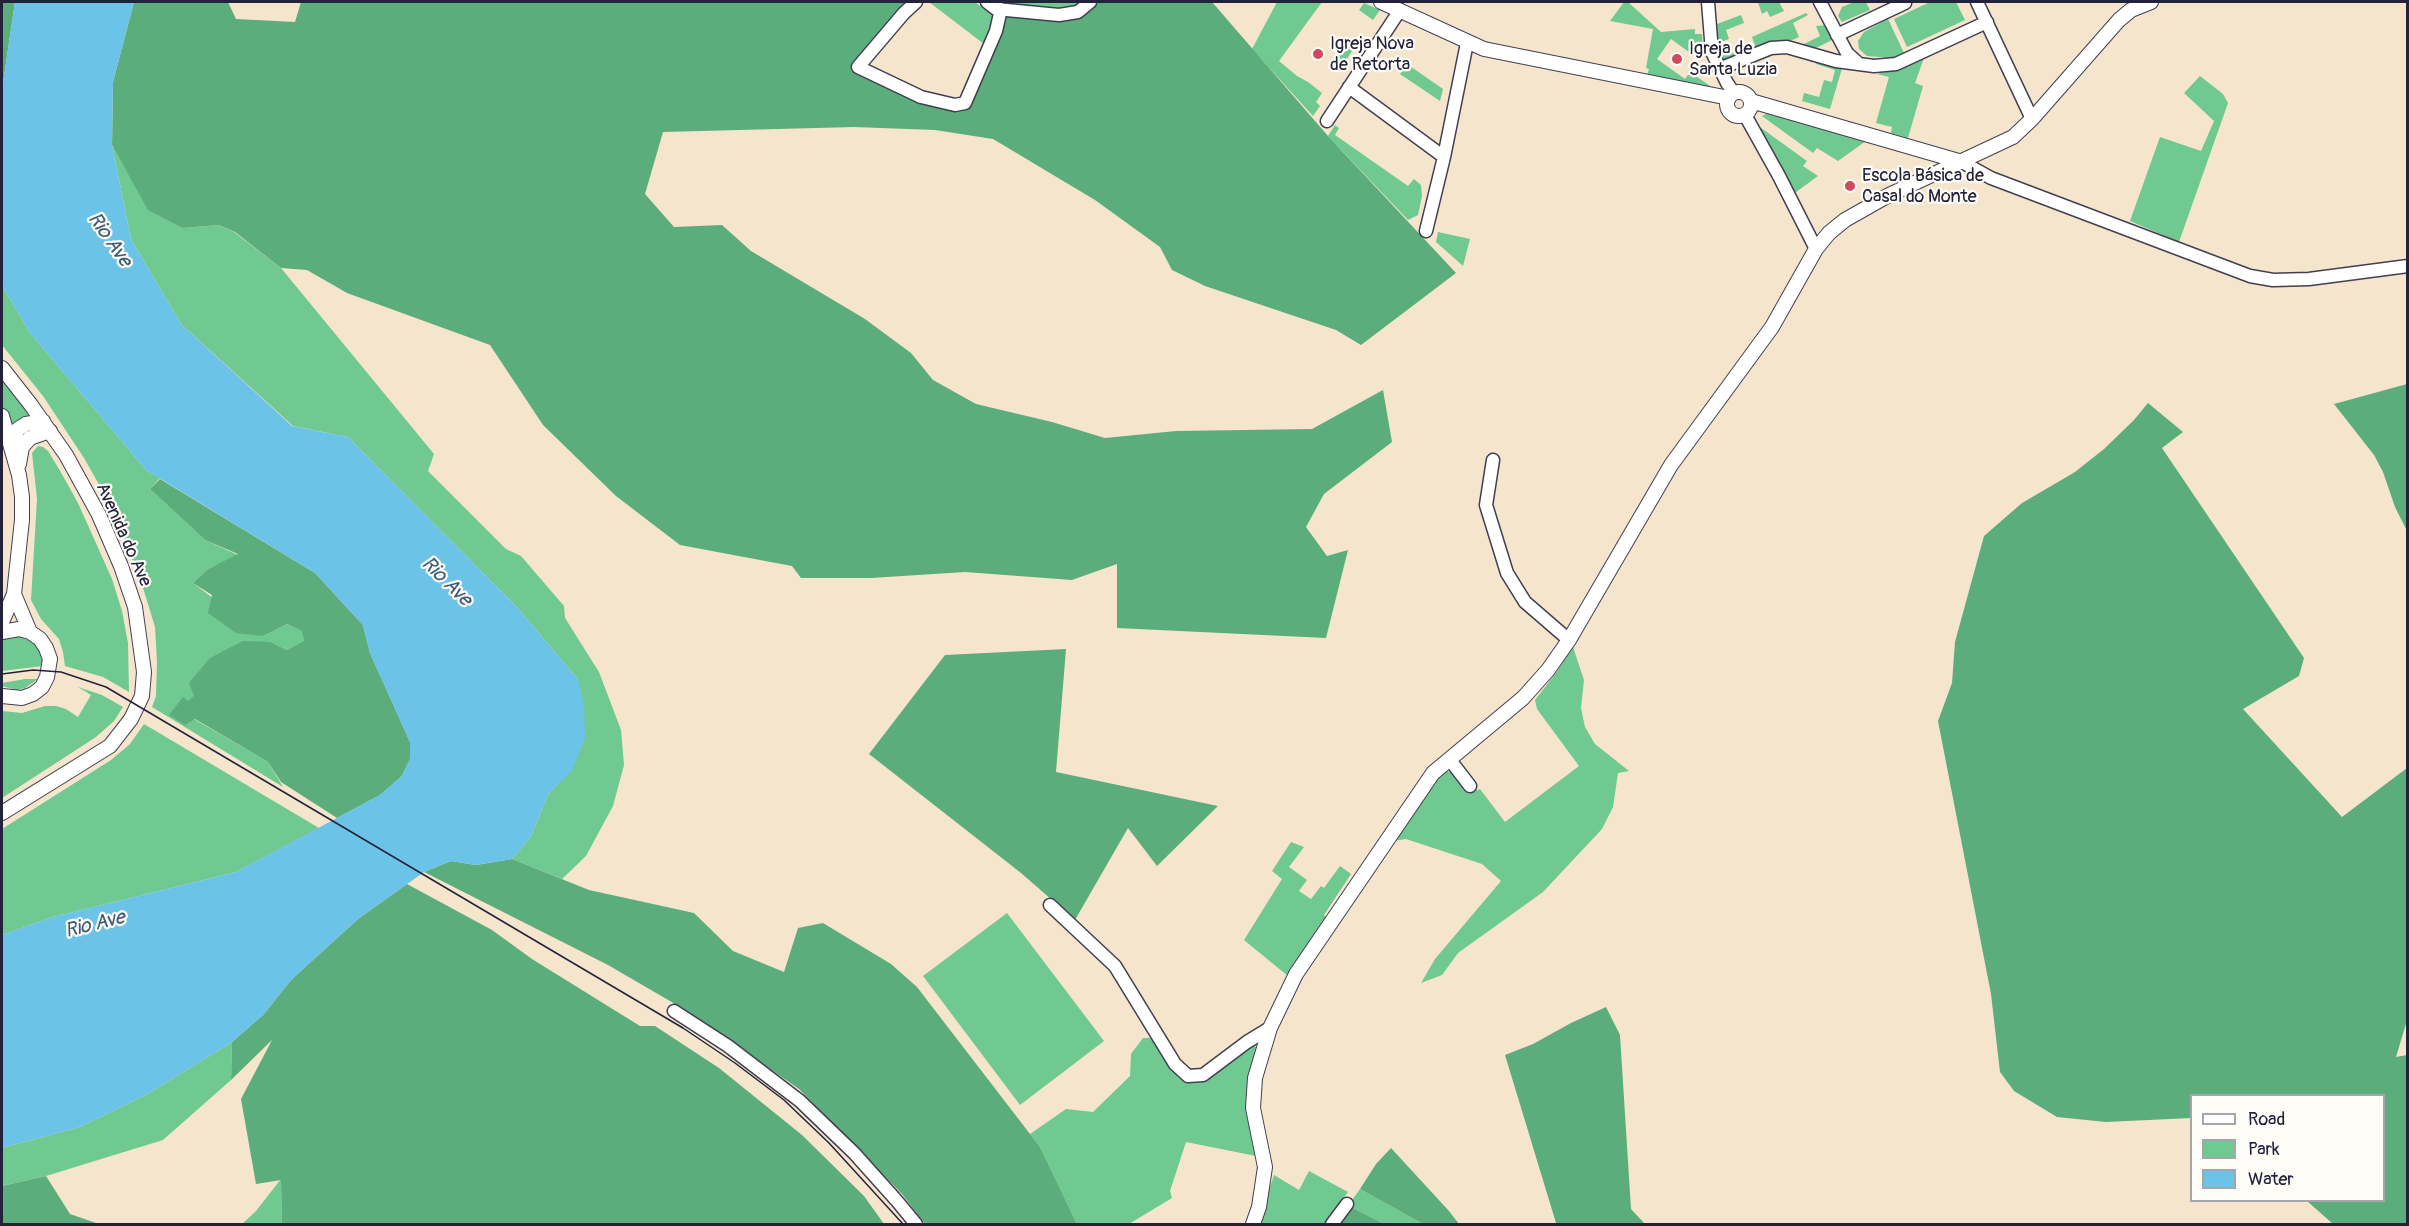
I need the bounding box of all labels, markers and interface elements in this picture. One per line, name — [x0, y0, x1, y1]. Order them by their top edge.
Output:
place label: Igreja Nova de Retorta — [1330, 33, 1414, 76]
place label: Igreja de Santa Luzia — [1689, 38, 1777, 80]
marker: Igreja Nova de Retorta — [1311, 47, 1325, 61]
marker: Igreja de Santa Luzia — [1670, 52, 1684, 66]
place label: Escola Básica de Casal do Monte — [1862, 165, 1984, 207]
marker: Escola Básica de Casal do Monte — [1843, 179, 1857, 193]
water label: Rio Ave — [82, 208, 136, 272]
street label: Avenida do Ave — [90, 480, 156, 590]
water label: Rio Ave — [416, 552, 476, 612]
water label: Rio Ave — [63, 906, 127, 944]
legend — [2190, 1094, 2385, 1202]
text: Road — [2248, 1108, 2285, 1131]
text: Park — [2248, 1138, 2280, 1161]
text: Water — [2248, 1168, 2294, 1191]

